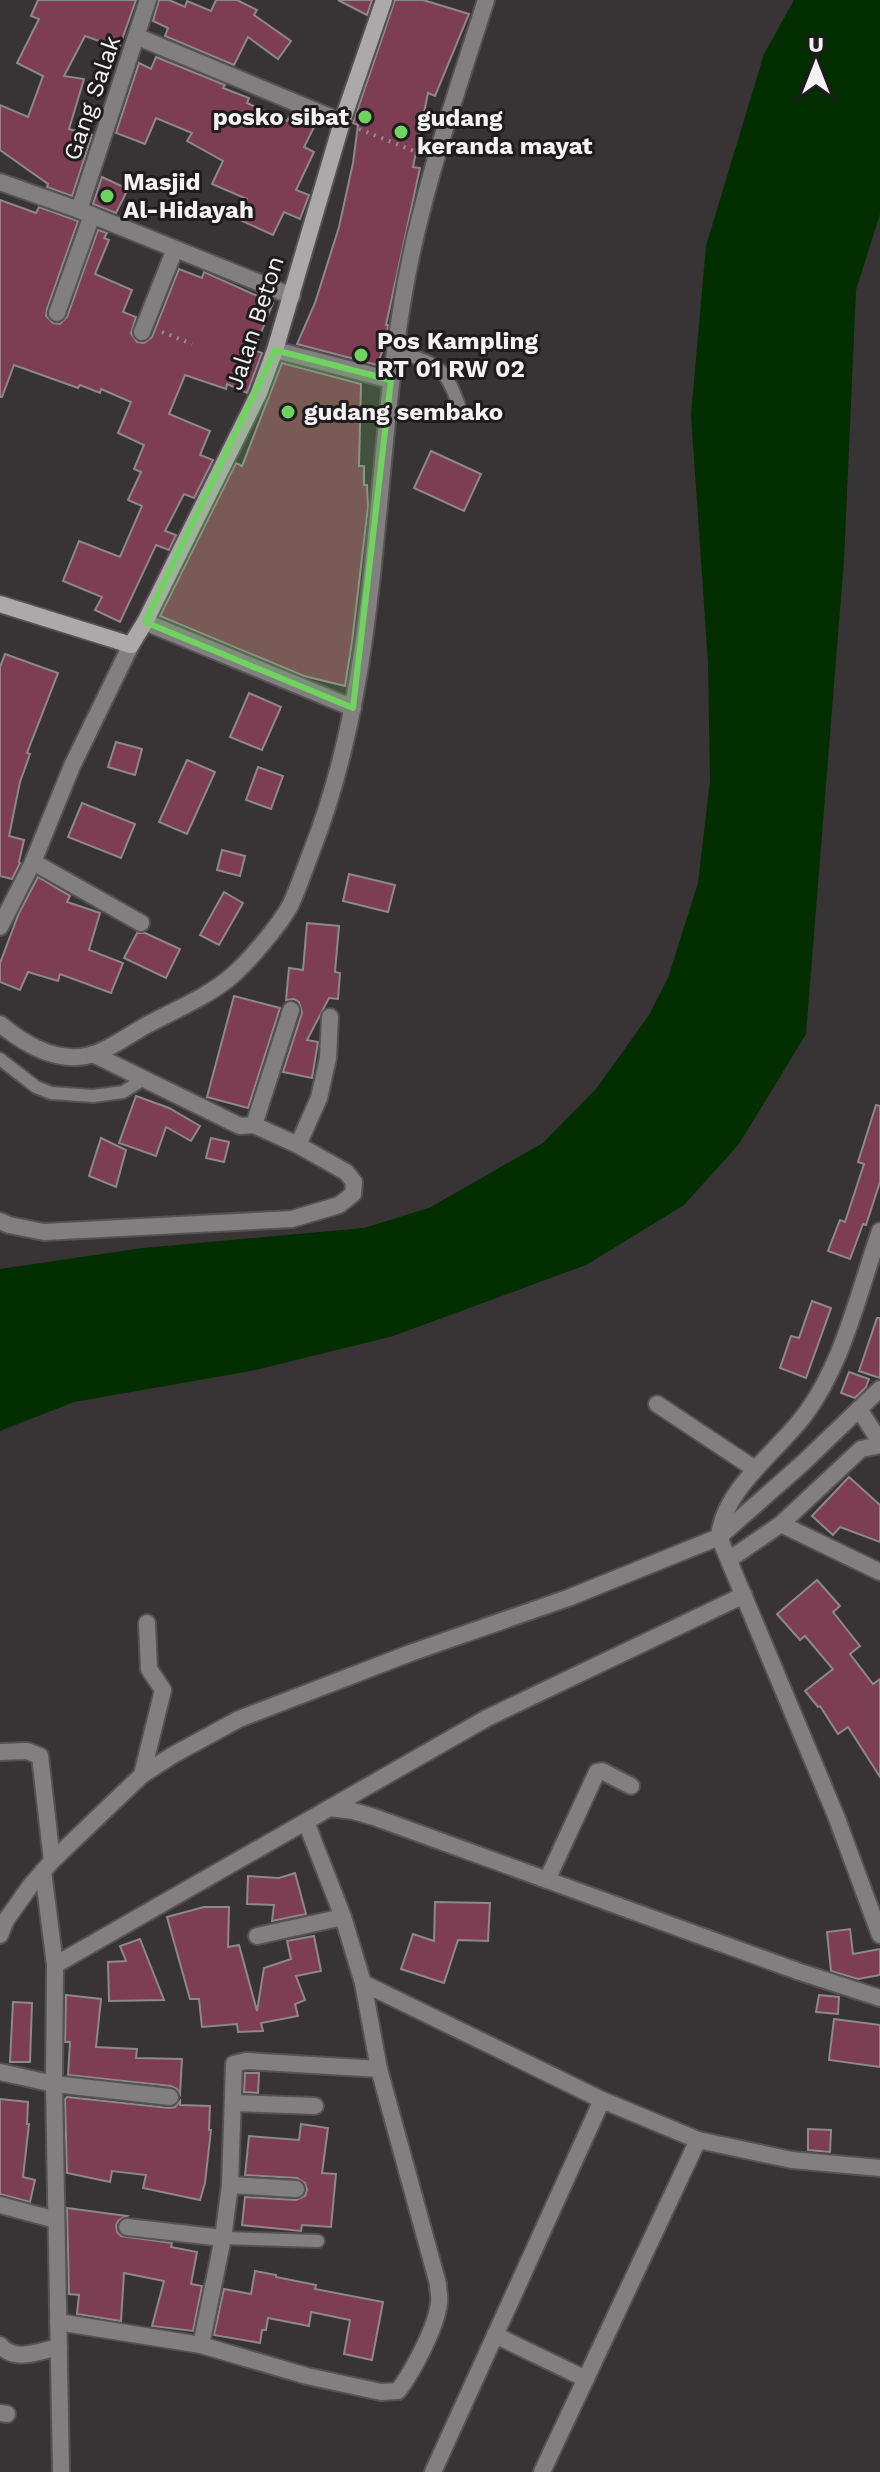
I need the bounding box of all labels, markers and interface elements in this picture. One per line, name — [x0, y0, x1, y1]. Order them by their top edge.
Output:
north arrow — [776, 24, 856, 104]
street label: Gang Salak — [58, 32, 127, 164]
text: U — [808, 32, 824, 57]
place label: posko sibat — [213, 103, 350, 131]
place label: gudang keranda mayat — [417, 104, 593, 160]
marker: posko sibat — [356, 108, 374, 126]
marker: gudang keranda mayat — [392, 123, 410, 141]
place label: Masjid Al-Hidayah — [123, 168, 254, 224]
marker: Masjid Al-Hidayah — [98, 187, 116, 205]
street label: Jalan Beton — [220, 252, 290, 394]
place label: Pos Kampling RT 01 RW 02 — [377, 327, 538, 383]
marker: Pos Kampling RT 01 RW 02 — [352, 346, 370, 364]
place label: gudang sembako — [304, 398, 503, 426]
marker: gudang sembako — [279, 403, 297, 421]

